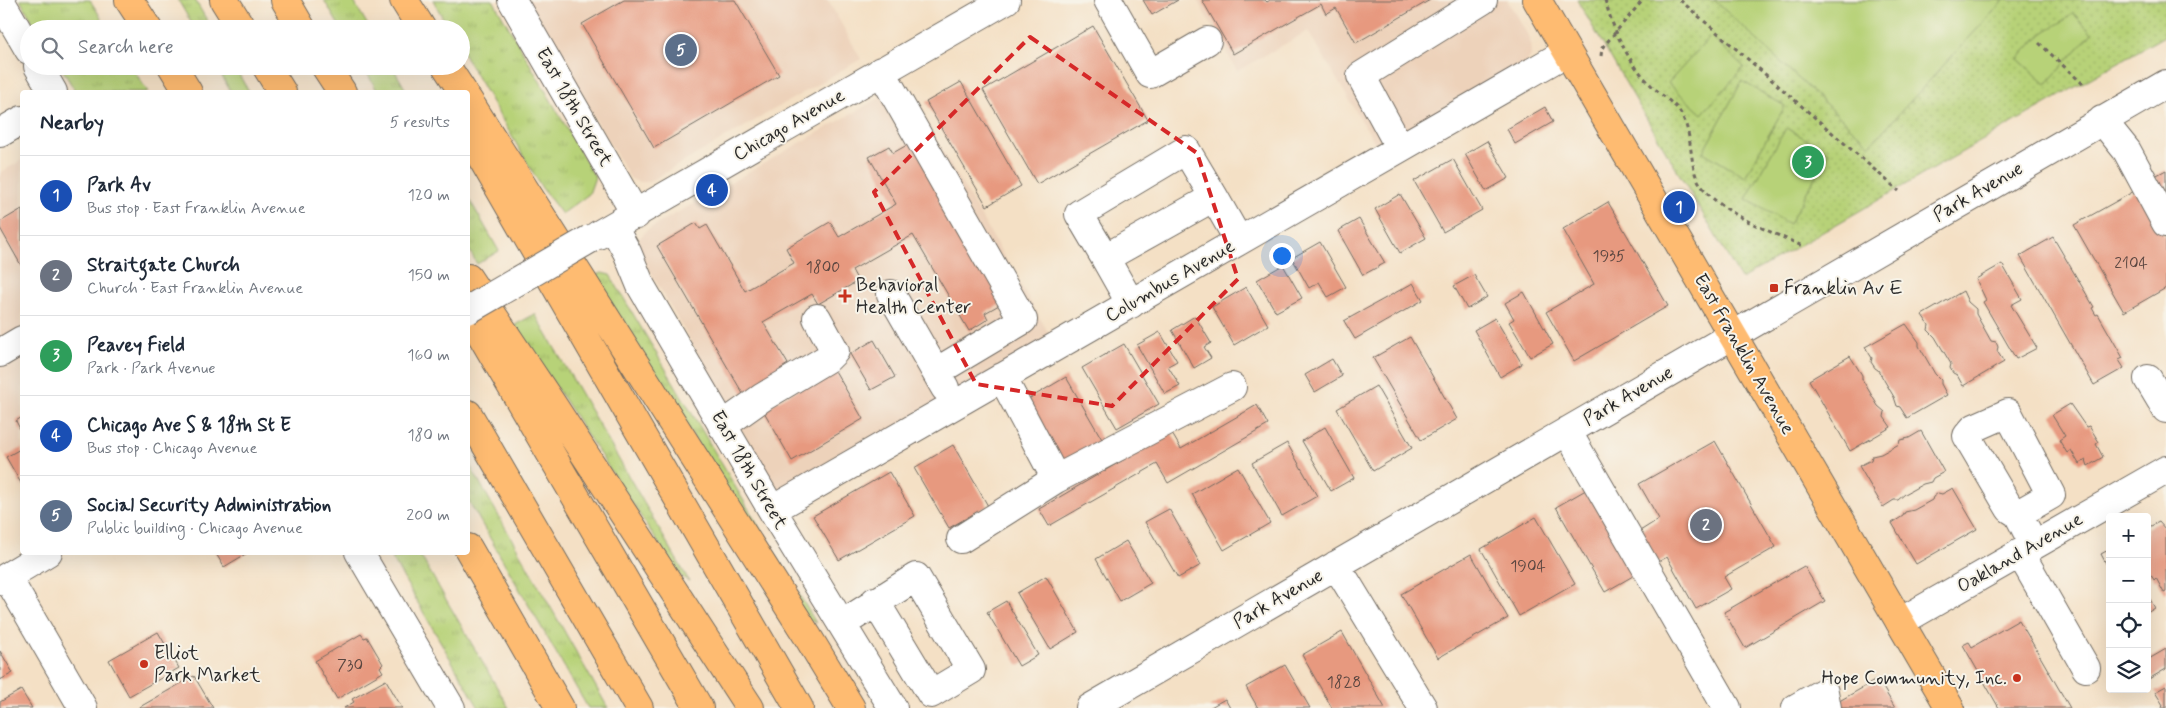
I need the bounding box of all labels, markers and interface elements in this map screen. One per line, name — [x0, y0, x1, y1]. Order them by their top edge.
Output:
search box — [20, 20, 470, 75]
pin: 5 — [665, 31, 697, 69]
icon: search — [38, 34, 66, 62]
text: Search here — [78, 35, 174, 60]
street label: East 18th Street — [530, 43, 618, 171]
street label: Chicago Avenue — [729, 83, 850, 168]
text: Nearby — [40, 109, 104, 137]
text: 5 results — [390, 112, 450, 133]
pin: 3 — [1792, 143, 1824, 181]
street label: Park Avenue — [1928, 156, 2028, 228]
pin: 4 — [696, 171, 728, 209]
text: Park Av — [87, 173, 151, 198]
text: 1 — [52, 185, 60, 206]
text: 120 m — [408, 185, 450, 206]
pin: 1 — [1663, 188, 1695, 226]
text: Bus stop · East Franklin Avenue — [87, 198, 306, 219]
street label: Columbus Avenue — [1101, 234, 1239, 328]
your location — [1269, 243, 1295, 269]
house number: 1935 — [1593, 246, 1625, 267]
text: Straitgate Church — [87, 253, 240, 278]
house number: 2104 — [2114, 253, 2148, 274]
house number: 1800 — [806, 257, 840, 278]
text: 2 — [52, 265, 60, 286]
text: 150 m — [408, 265, 450, 286]
street label: East Franklin Avenue — [1688, 269, 1800, 439]
place label: Behavioral Health Center — [856, 273, 971, 320]
place label: Franklin Av E — [1784, 276, 1903, 301]
text: Church · East Franklin Avenue — [87, 278, 303, 299]
marker: Franklin Av E — [1768, 282, 1780, 294]
marker: Behavioral Health Center — [838, 289, 852, 303]
text: Peavey Field — [87, 333, 185, 358]
text: 3 — [52, 345, 60, 366]
text: 160 m — [407, 345, 450, 366]
text: Park · Park Avenue — [87, 358, 215, 379]
street label: Park Avenue — [1578, 360, 1678, 432]
street label: East 18th Street — [705, 406, 793, 534]
text: Chicago Ave S & 18th St E — [87, 413, 291, 438]
text: 4 — [51, 425, 61, 446]
text: 180 m — [407, 425, 450, 446]
text: Bus stop · Chicago Avenue — [87, 438, 257, 459]
text: Social Security Administration — [87, 493, 331, 518]
text: 5 — [51, 505, 61, 526]
text: 200 m — [406, 505, 450, 526]
pin: 2 — [1690, 506, 1722, 544]
street label: Oakland Avenue — [1953, 507, 2087, 599]
map controls — [2106, 513, 2151, 693]
button: + — [2106, 513, 2151, 558]
text: Public building · Chicago Avenue — [87, 518, 303, 539]
house number: 1904 — [1510, 556, 1546, 577]
button: − — [2106, 558, 2151, 603]
street label: Park Avenue — [1228, 563, 1328, 635]
button: locate — [2106, 603, 2151, 648]
place label: Elliot Park Market — [154, 641, 260, 688]
button: layers — [2106, 648, 2151, 693]
house number: 730 — [337, 655, 363, 676]
marker: Elliot Park Market — [138, 658, 150, 670]
place label: Hope Community, Inc. — [1821, 666, 2007, 691]
house number: 1828 — [1327, 672, 1361, 693]
marker: Hope Community, Inc. — [2011, 672, 2023, 684]

